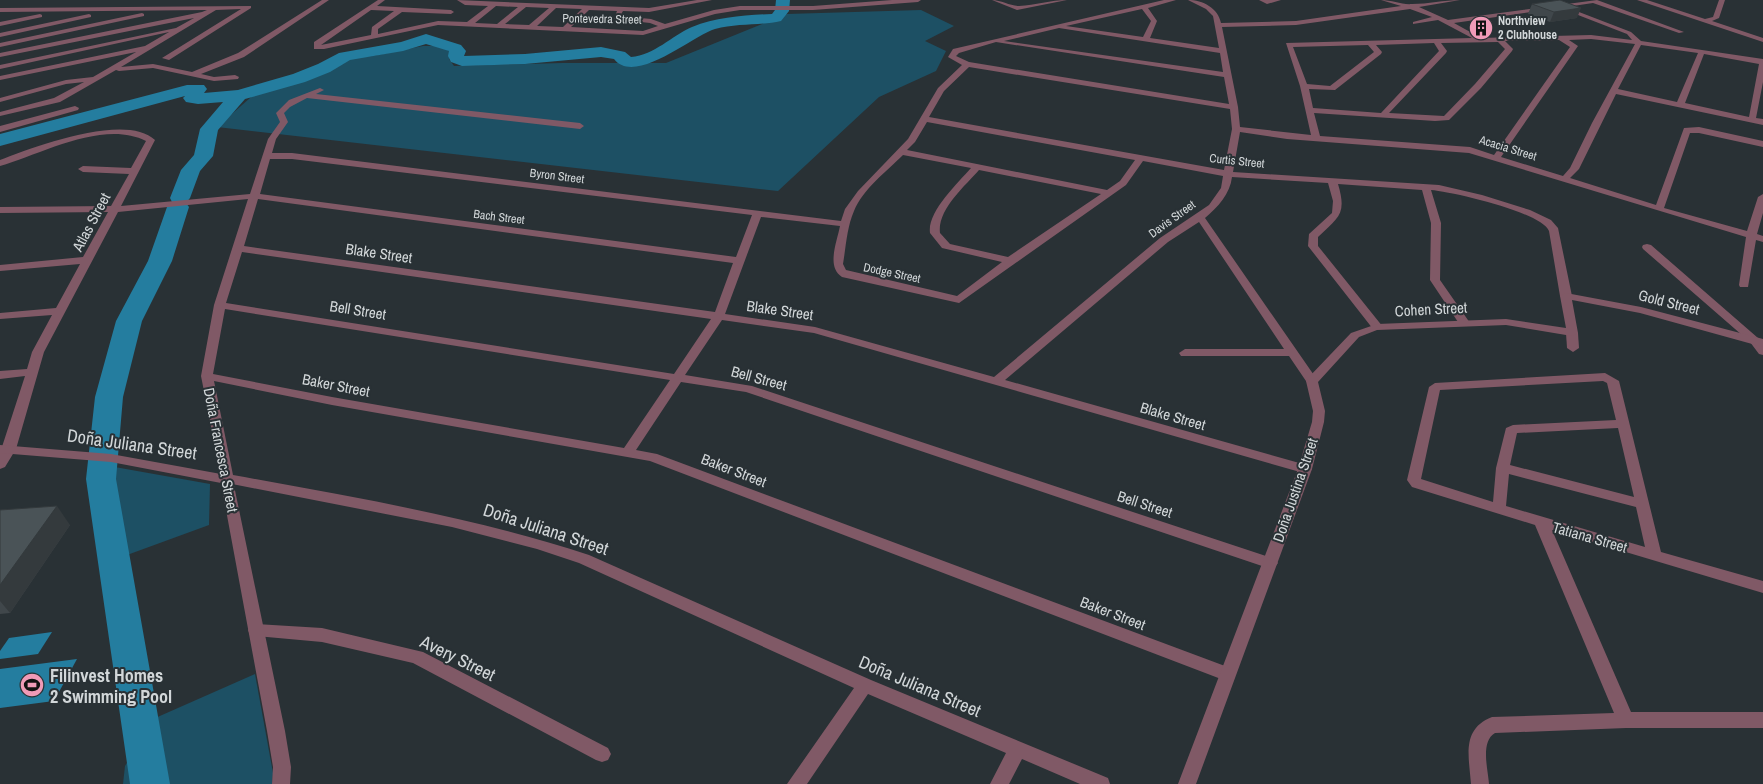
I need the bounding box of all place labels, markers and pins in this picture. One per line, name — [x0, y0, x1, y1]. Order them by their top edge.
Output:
place label: Northview 2 Clubhouse — [1498, 13, 1558, 43]
building icon: Northview 2 Clubhouse — [1468, 15, 1494, 41]
place label: Filinvest Homes 2 Swimming Pool — [50, 663, 172, 709]
sports icon: Filinvest Homes 2 Swimming Pool — [19, 672, 45, 698]

